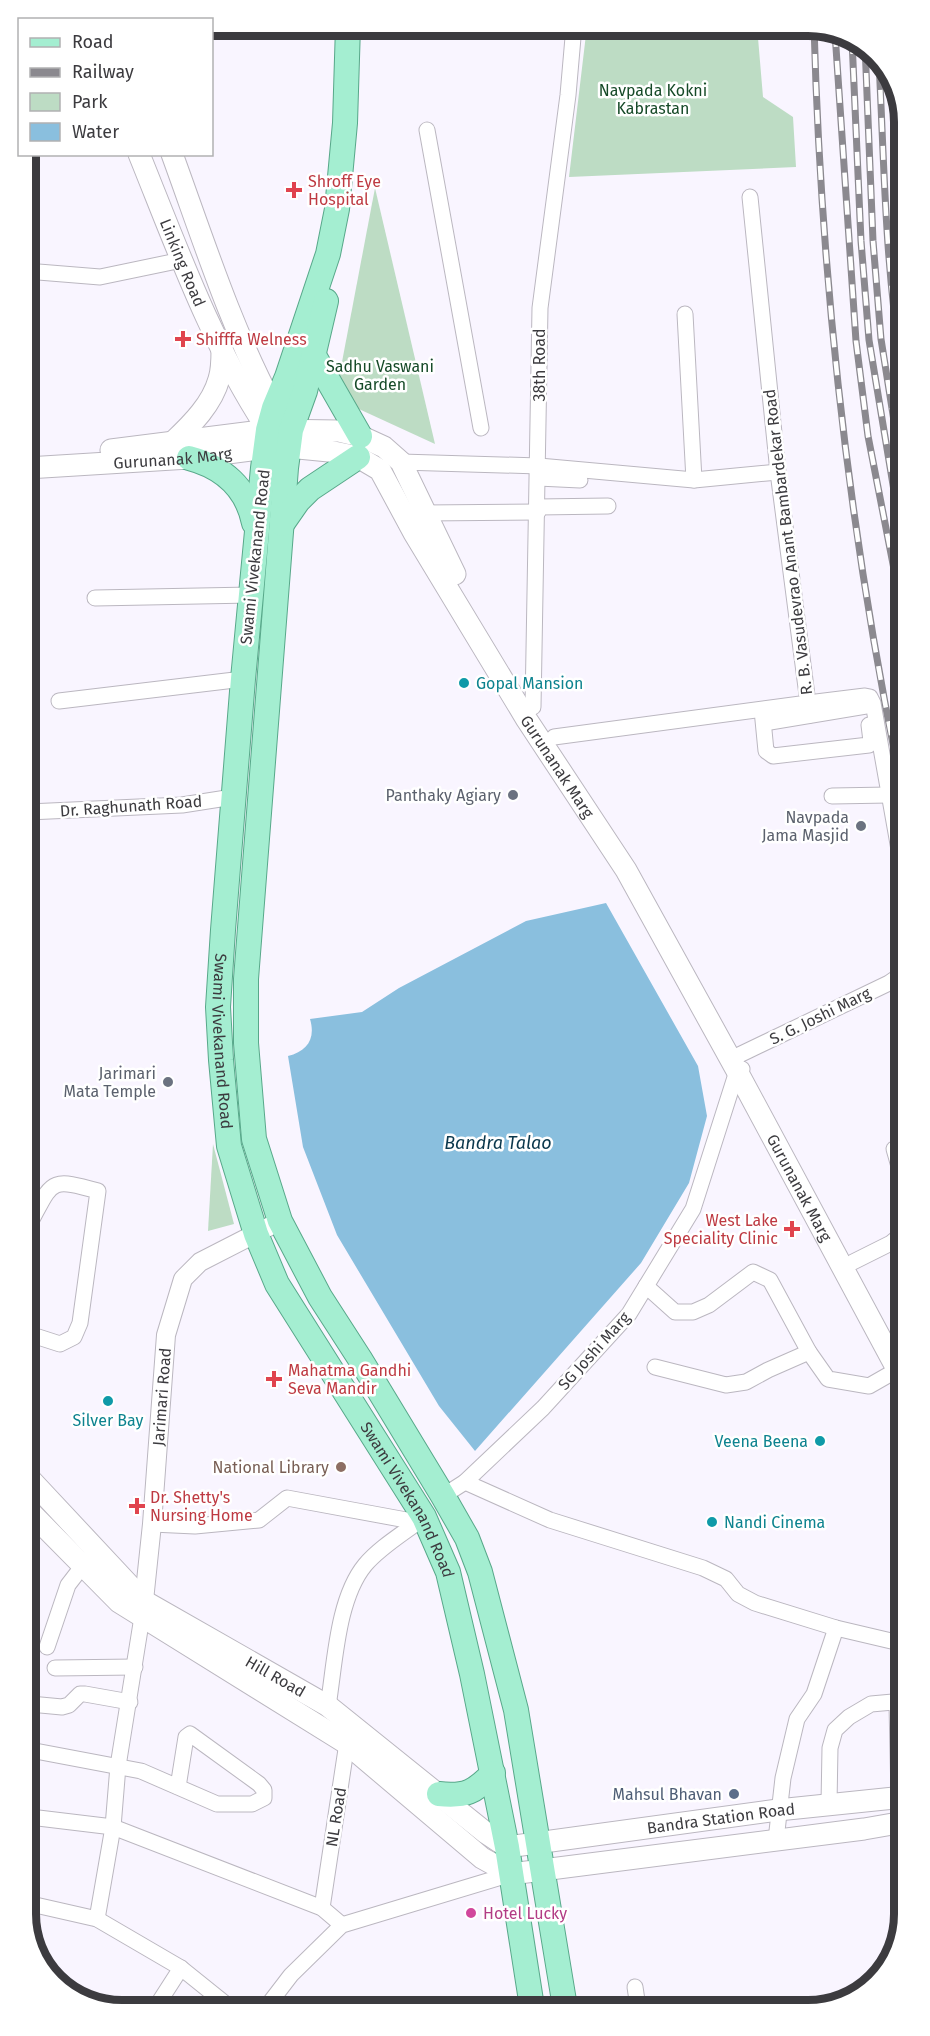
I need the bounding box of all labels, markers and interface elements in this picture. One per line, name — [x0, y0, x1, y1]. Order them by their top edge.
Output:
legend — [18, 18, 213, 156]
text: Road — [72, 31, 114, 53]
text: Railway — [72, 61, 134, 83]
park label: Navpada Kokni Kabrastan — [599, 81, 707, 118]
text: Park — [72, 91, 108, 113]
text: Water — [72, 121, 119, 143]
place label: Shroff Eye Hospital — [308, 172, 381, 209]
marker: Shroff Eye Hospital — [285, 181, 303, 199]
street label: Linking Road — [156, 216, 210, 309]
street label: 38th Road — [530, 328, 549, 402]
marker: Shifffa Welness — [174, 330, 192, 348]
place label: Shifffa Welness — [196, 330, 307, 349]
park label: Sadhu Vaswani Garden — [326, 357, 434, 394]
street label: R. B. Vasudevrao Anant Bambardekar Road — [760, 388, 816, 696]
street label: Gurunanak Marg — [113, 443, 234, 472]
street label: Swami Vivekanand Road — [236, 469, 274, 645]
place label: Gopal Mansion — [476, 674, 584, 693]
marker: Gopal Mansion — [457, 676, 471, 690]
street label: Gurunanak Marg — [517, 711, 599, 822]
place label: Panthaky Agiary — [386, 786, 501, 805]
marker: Panthaky Agiary — [506, 788, 520, 802]
street label: Dr. Raghunath Road — [59, 792, 203, 820]
place label: Navpada Jama Masjid — [762, 808, 849, 845]
marker: Navpada Jama Masjid — [854, 819, 868, 833]
street label: Swami Vivekanand Road — [208, 953, 237, 1130]
street label: S. G. Joshi Marg — [766, 983, 874, 1049]
place label: Jarimari Mata Temple — [64, 1064, 156, 1101]
marker: Jarimari Mata Temple — [161, 1075, 175, 1089]
street label: Gurunanak Marg — [763, 1131, 836, 1245]
water label: Bandra Talao — [444, 1132, 552, 1154]
place label: West Lake Speciality Clinic — [664, 1211, 778, 1248]
marker: West Lake Speciality Clinic — [783, 1220, 801, 1238]
street label: SG Joshi Marg — [554, 1308, 634, 1394]
street label: Jarimari Road — [148, 1347, 175, 1447]
place label: Mahatma Gandhi Seva Mandir — [288, 1361, 411, 1398]
marker: Mahatma Gandhi Seva Mandir — [265, 1370, 283, 1388]
marker: Silver Bay — [101, 1394, 115, 1408]
place label: Silver Bay — [73, 1411, 144, 1430]
street label: Swami Vivekanand Road — [357, 1418, 458, 1579]
place label: Veena Beena — [714, 1432, 808, 1451]
marker: Veena Beena — [813, 1434, 827, 1448]
place label: National Library — [213, 1458, 329, 1477]
marker: National Library — [334, 1460, 348, 1474]
place label: Dr. Shetty's Nursing Home — [150, 1488, 253, 1525]
marker: Dr. Shetty's Nursing Home — [128, 1497, 146, 1515]
place label: Nandi Cinema — [724, 1513, 825, 1532]
marker: Nandi Cinema — [705, 1515, 719, 1529]
street label: Hill Road — [242, 1652, 309, 1701]
place label: Mahsul Bhavan — [612, 1785, 722, 1804]
street label: NL Road — [322, 1786, 350, 1848]
marker: Mahsul Bhavan — [727, 1787, 741, 1801]
street label: Bandra Station Road — [646, 1799, 796, 1837]
place label: Hotel Lucky — [483, 1904, 567, 1923]
marker: Hotel Lucky — [464, 1906, 478, 1920]

